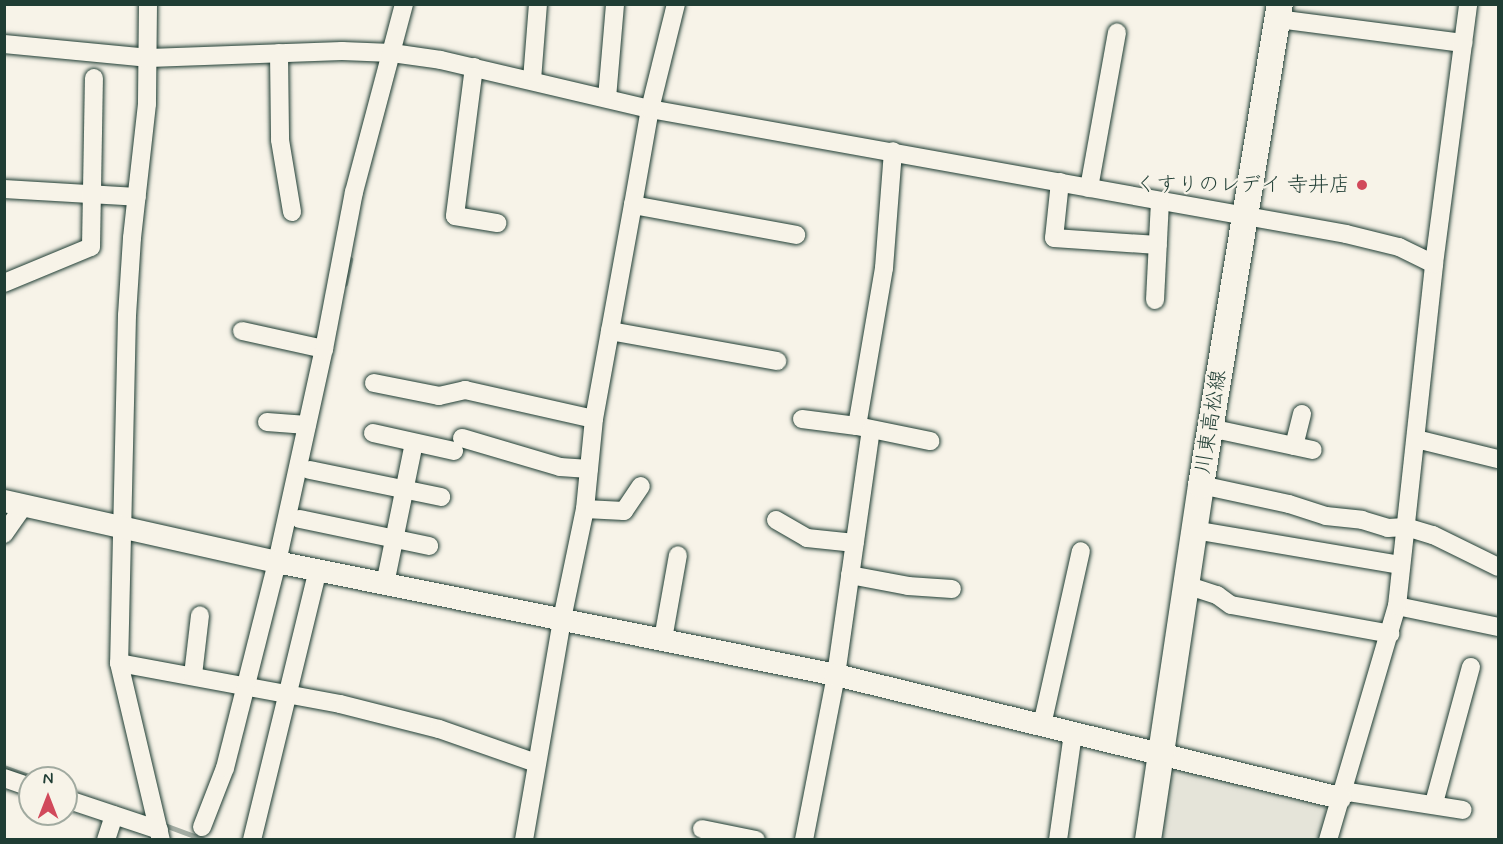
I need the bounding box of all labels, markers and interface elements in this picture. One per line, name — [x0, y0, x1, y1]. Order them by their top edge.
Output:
place label: くすりのレデイ 寺井店 — [1134, 172, 1350, 198]
marker: くすりのレデイ 寺井店 — [1355, 178, 1369, 192]
street label: 川東高松線 — [1190, 368, 1232, 476]
north arrow — [18, 766, 78, 826]
text: N — [43, 769, 53, 790]

